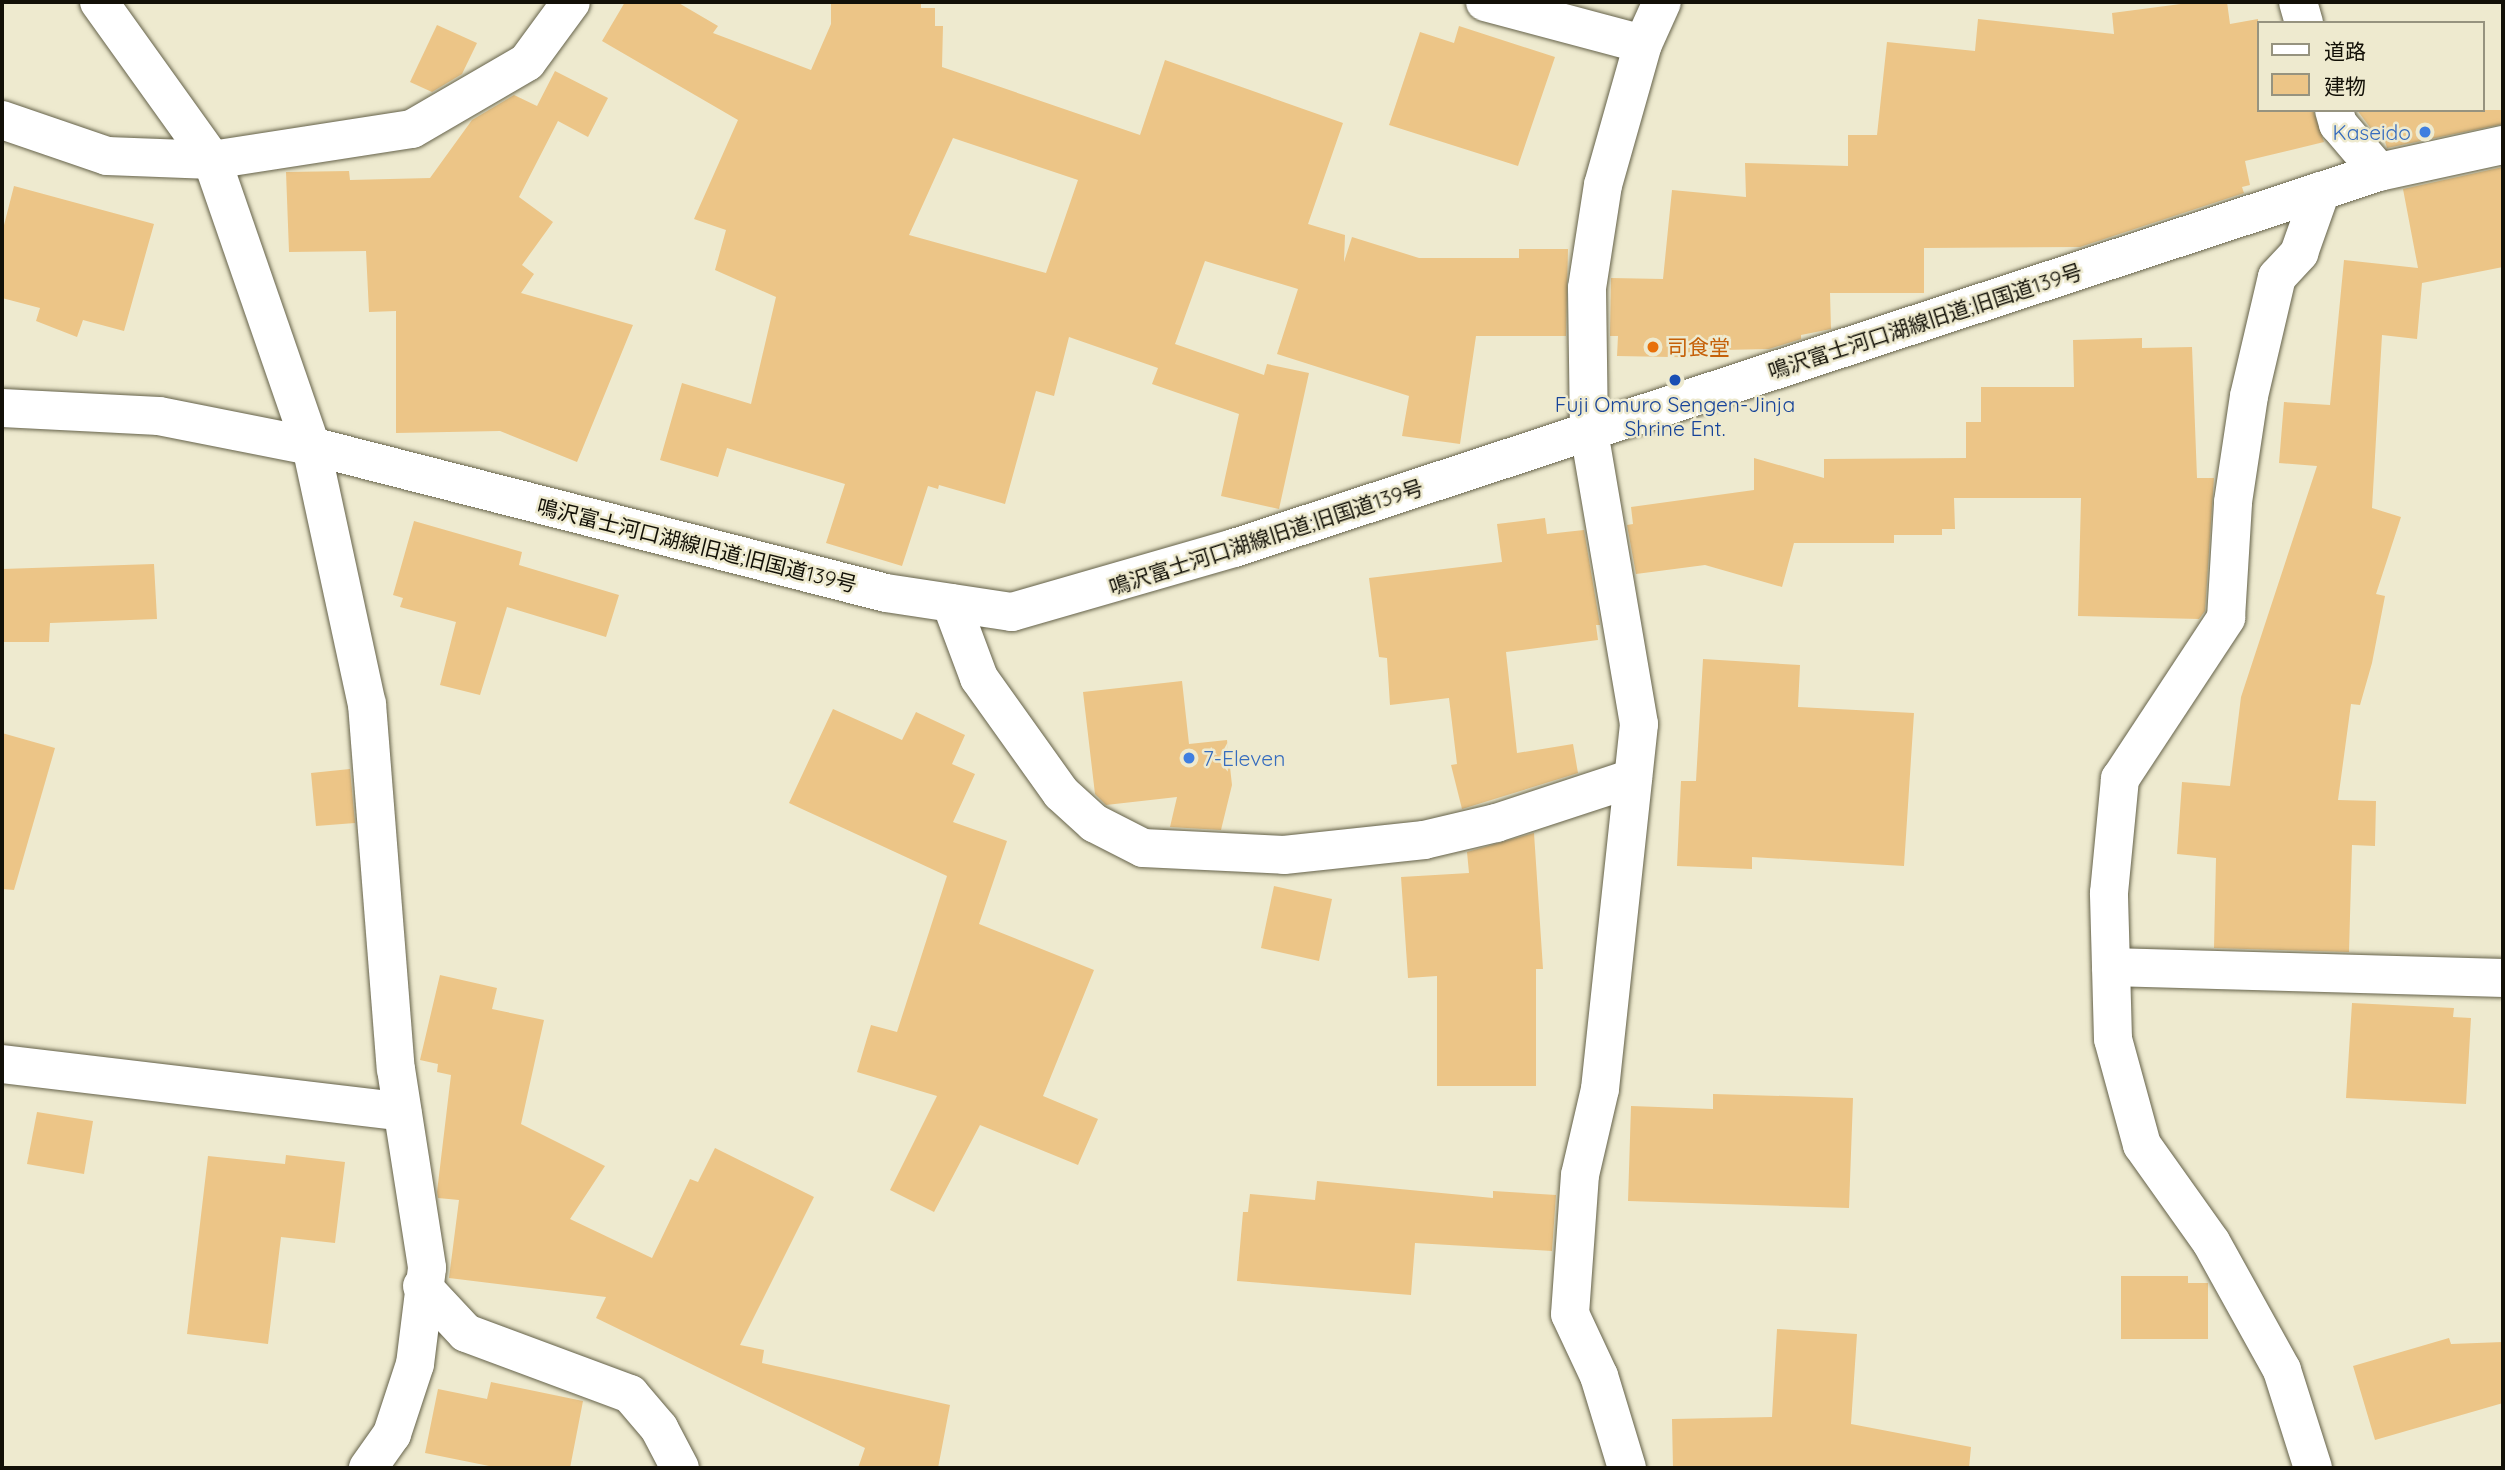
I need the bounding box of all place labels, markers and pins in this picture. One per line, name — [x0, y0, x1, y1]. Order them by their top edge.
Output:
place label: Kaseido — [2332, 119, 2411, 145]
marker: Kaseido — [2417, 124, 2433, 140]
place label: 司食堂 — [1667, 334, 1730, 360]
marker: 司食堂 — [1645, 339, 1661, 355]
marker: Fuji Omuro Sengen-Jinja Shrine Ent. — [1667, 372, 1683, 388]
place label: Fuji Omuro Sengen-Jinja Shrine Ent. — [1555, 391, 1795, 441]
place label: 7-Eleven — [1203, 745, 1285, 771]
marker: 7-Eleven — [1181, 750, 1197, 766]

